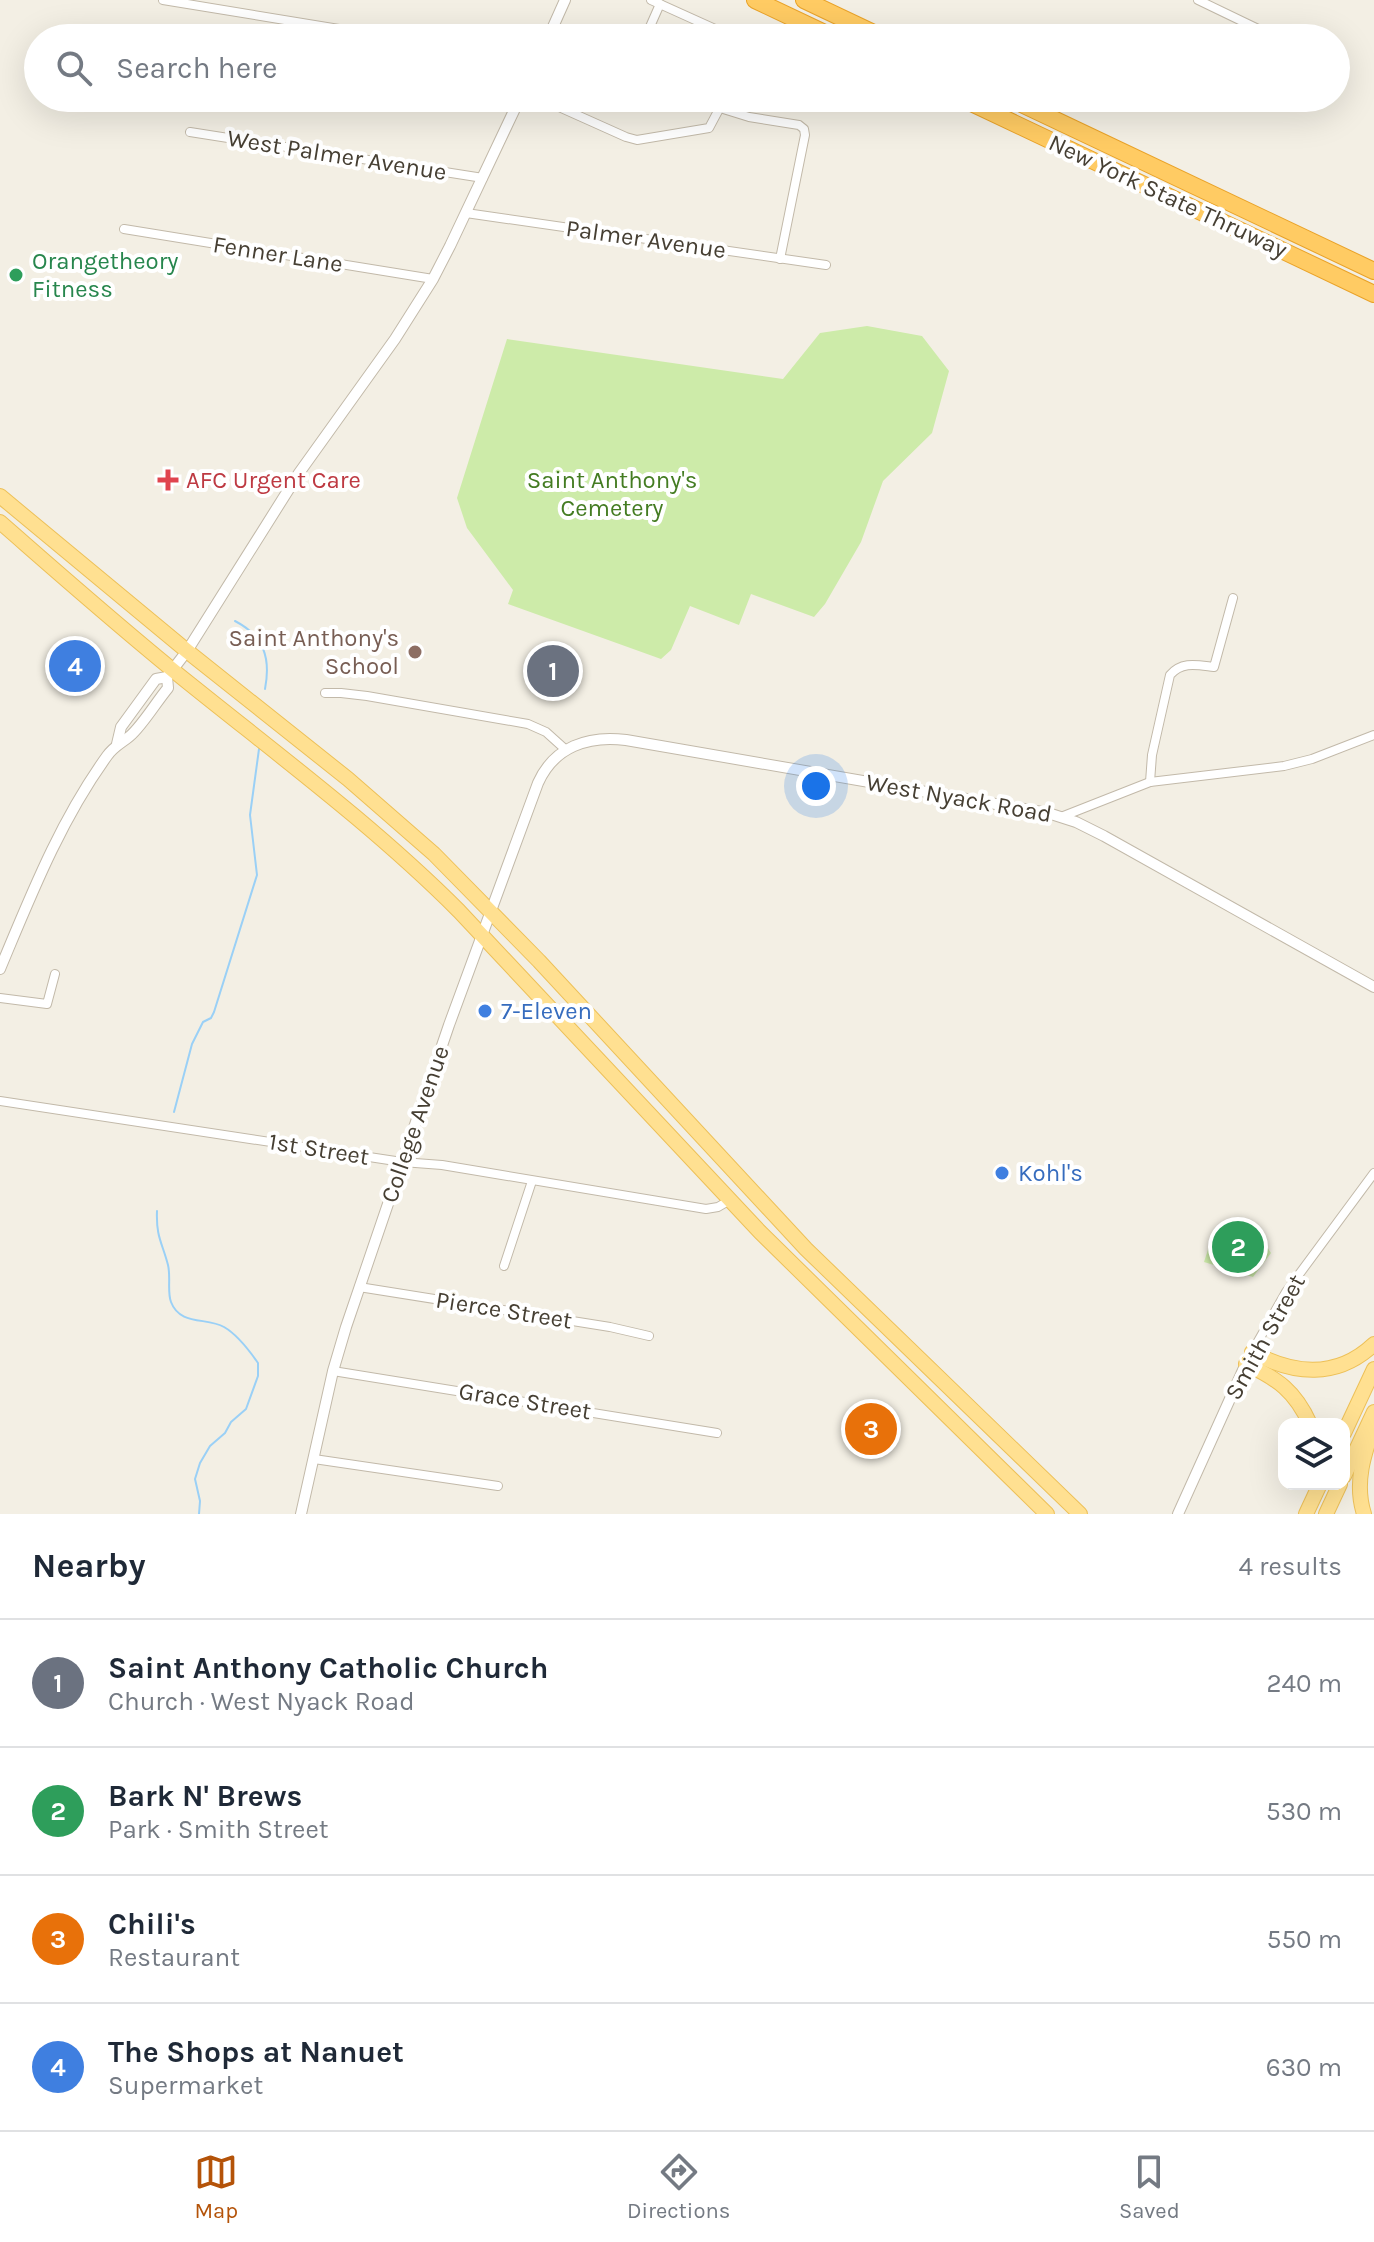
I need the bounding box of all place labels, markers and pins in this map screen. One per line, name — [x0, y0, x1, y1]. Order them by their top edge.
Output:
place label: Orangetheory Fitness — [32, 247, 179, 303]
marker: Orangetheory Fitness — [7, 266, 25, 284]
place label: AFC Urgent Care — [186, 466, 361, 494]
marker: AFC Urgent Care — [157, 469, 179, 491]
place label: Saint Anthony's School — [229, 624, 399, 680]
pin: 4 — [49, 636, 101, 696]
pin: 1 — [527, 641, 579, 701]
marker: Saint Anthony's School — [406, 643, 424, 661]
place label: 7-Eleven — [501, 997, 592, 1025]
marker: 7-Eleven — [476, 1002, 494, 1020]
place label: Kohl's — [1018, 1159, 1083, 1187]
marker: Kohl's — [993, 1164, 1011, 1182]
pin: 2 — [1212, 1217, 1264, 1277]
pin: 3 — [845, 1399, 897, 1459]

